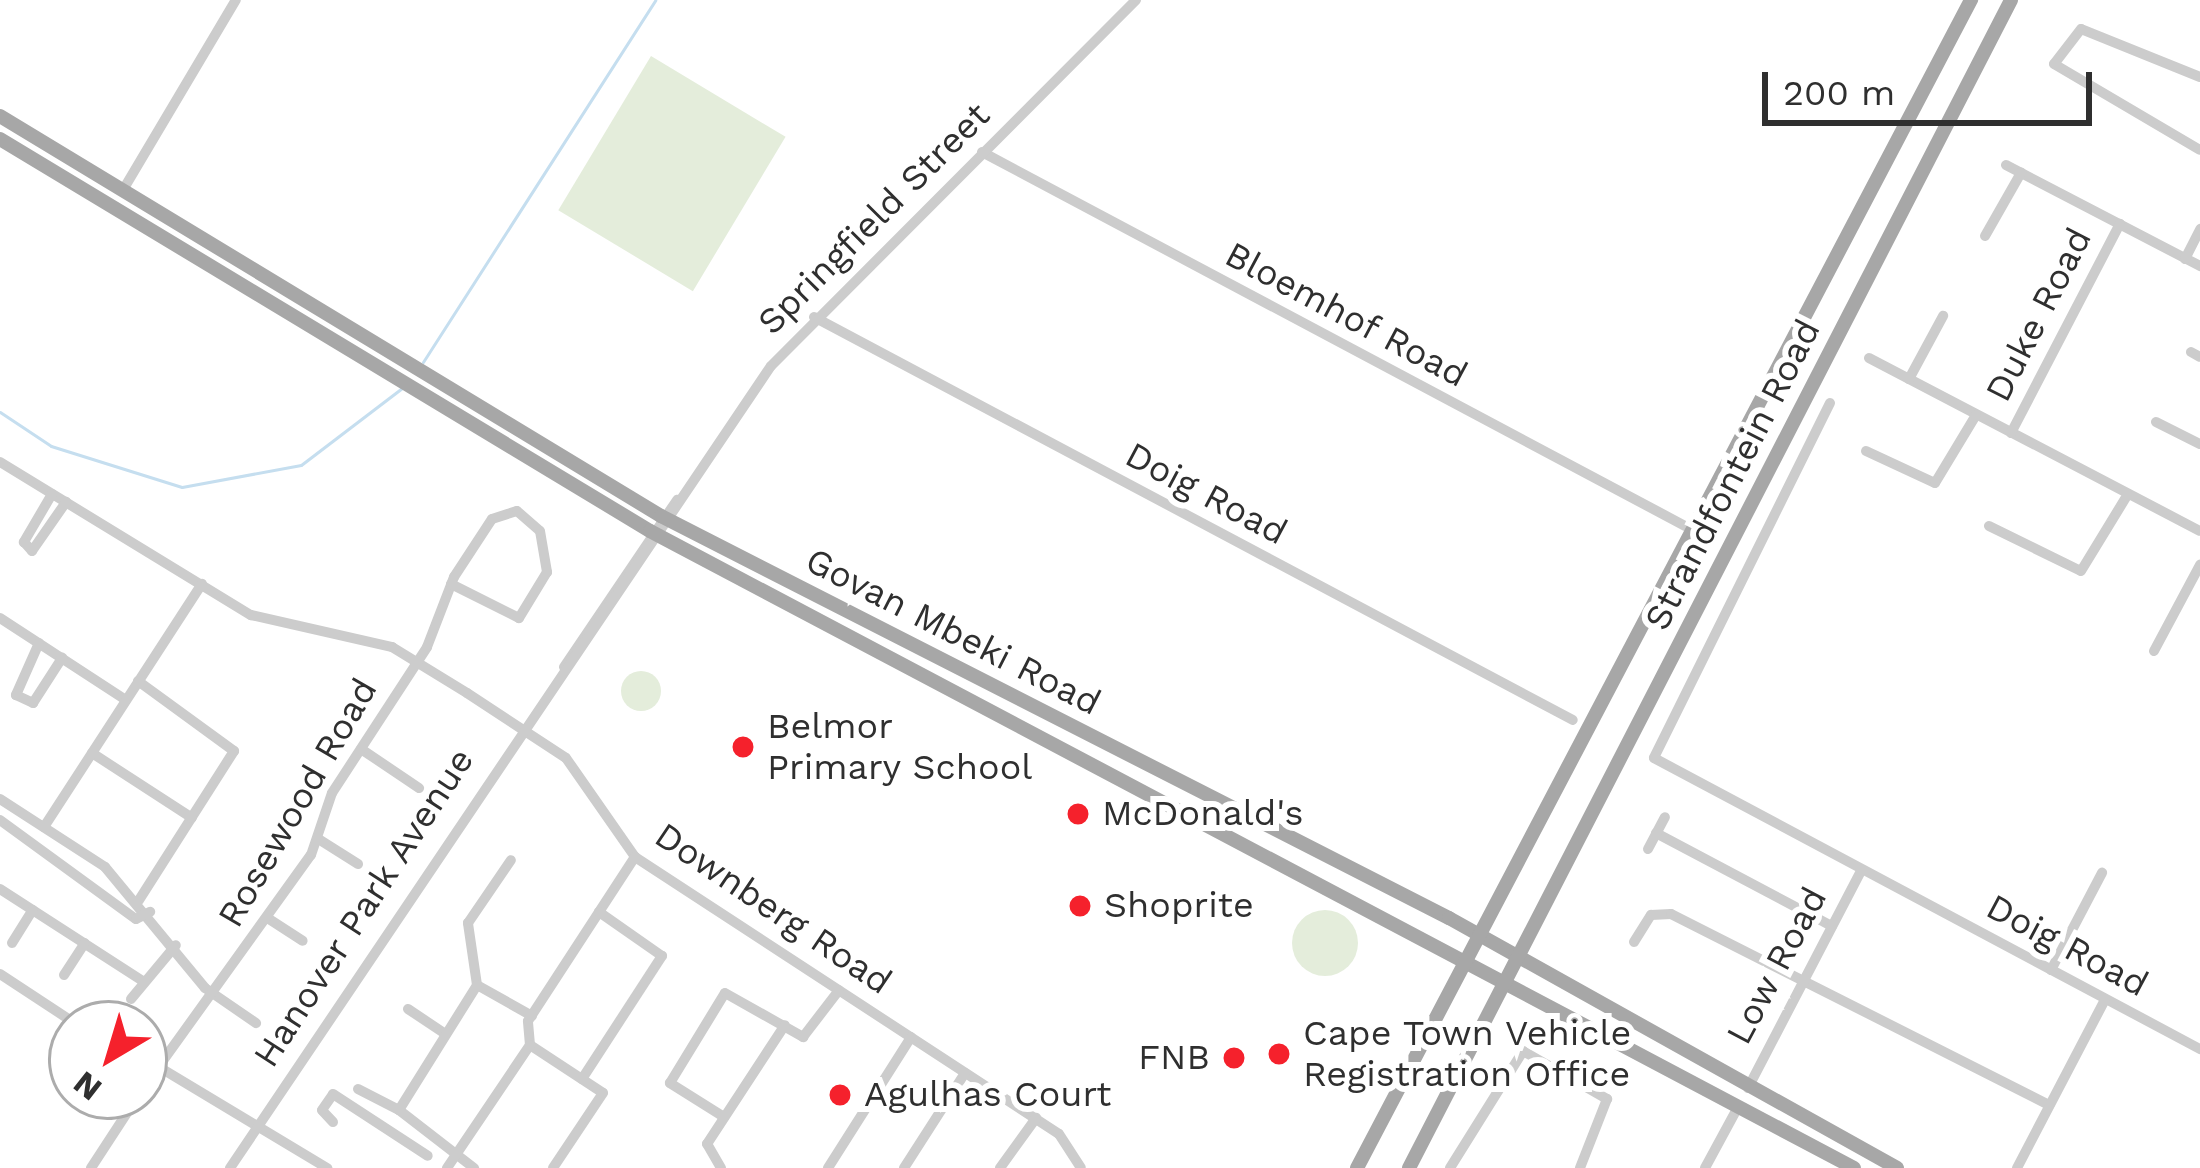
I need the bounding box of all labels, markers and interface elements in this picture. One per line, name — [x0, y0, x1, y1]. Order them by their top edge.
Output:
scale bar — [1768, 48, 2098, 122]
text: 200 m — [1783, 72, 1895, 114]
street label: Springfield Street — [749, 94, 999, 344]
street label: Duke Road — [1977, 221, 2101, 409]
street label: Bloemhof Road — [1217, 233, 1475, 397]
street label: Strandfontein Road — [1636, 313, 1830, 637]
street label: Doig Road — [1118, 434, 1294, 554]
street label: Govan Mbeki Road — [798, 539, 1108, 725]
street label: Rosewood Road — [209, 671, 387, 935]
place label: Belmor Primary School — [767, 704, 1033, 789]
marker: Belmor Primary School — [730, 734, 756, 760]
street label: Hanover Park Avenue — [244, 739, 484, 1077]
place label: McDonald's — [1102, 792, 1303, 836]
marker: McDonald's — [1065, 801, 1091, 827]
street label: Downberg Road — [647, 814, 899, 1004]
street label: Low Road — [1717, 880, 1837, 1052]
place label: Shoprite — [1104, 884, 1254, 928]
street label: Doig Road — [1979, 886, 2155, 1006]
marker: Shoprite — [1067, 893, 1093, 919]
north arrow — [48, 1000, 168, 1120]
place label: Cape Town Vehicle Registration Office — [1303, 1011, 1633, 1096]
place label: FNB — [1138, 1036, 1210, 1080]
marker: Cape Town Vehicle Registration Office — [1266, 1041, 1292, 1067]
marker: FNB — [1221, 1045, 1247, 1071]
text: N — [66, 1064, 109, 1109]
place label: Agulhas Court — [864, 1073, 1111, 1117]
marker: Agulhas Court — [827, 1082, 853, 1108]

